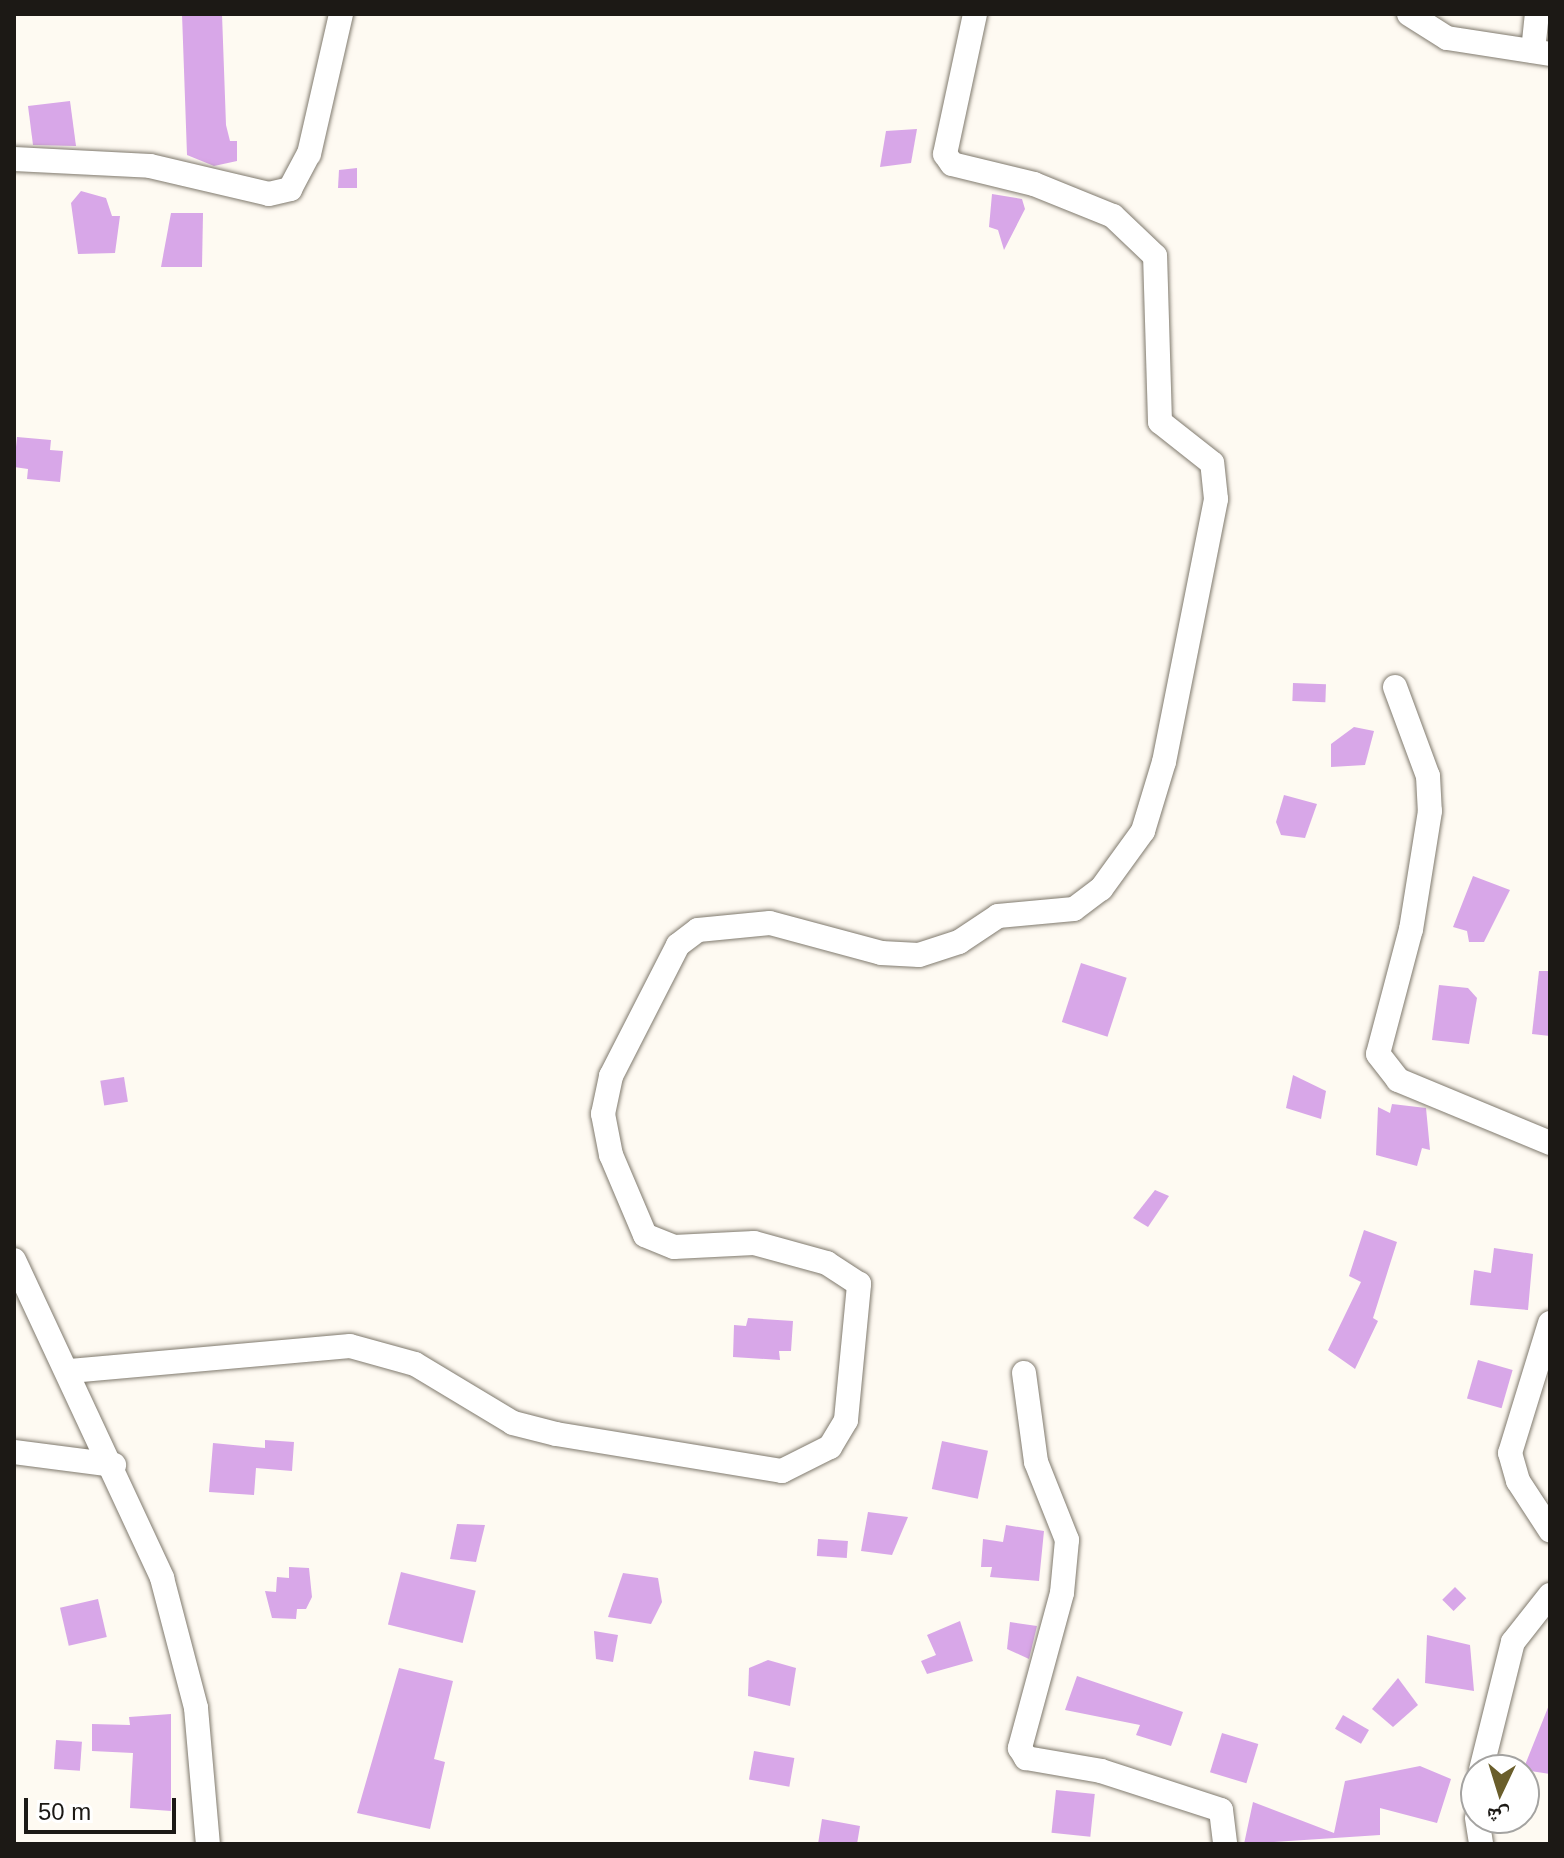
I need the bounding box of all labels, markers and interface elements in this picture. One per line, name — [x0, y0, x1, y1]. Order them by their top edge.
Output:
north arrow — [1460, 1754, 1540, 1834]
scale bar — [28, 1782, 180, 1832]
text: 50 m — [38, 1798, 91, 1825]
text: ش — [1486, 1803, 1511, 1830]

